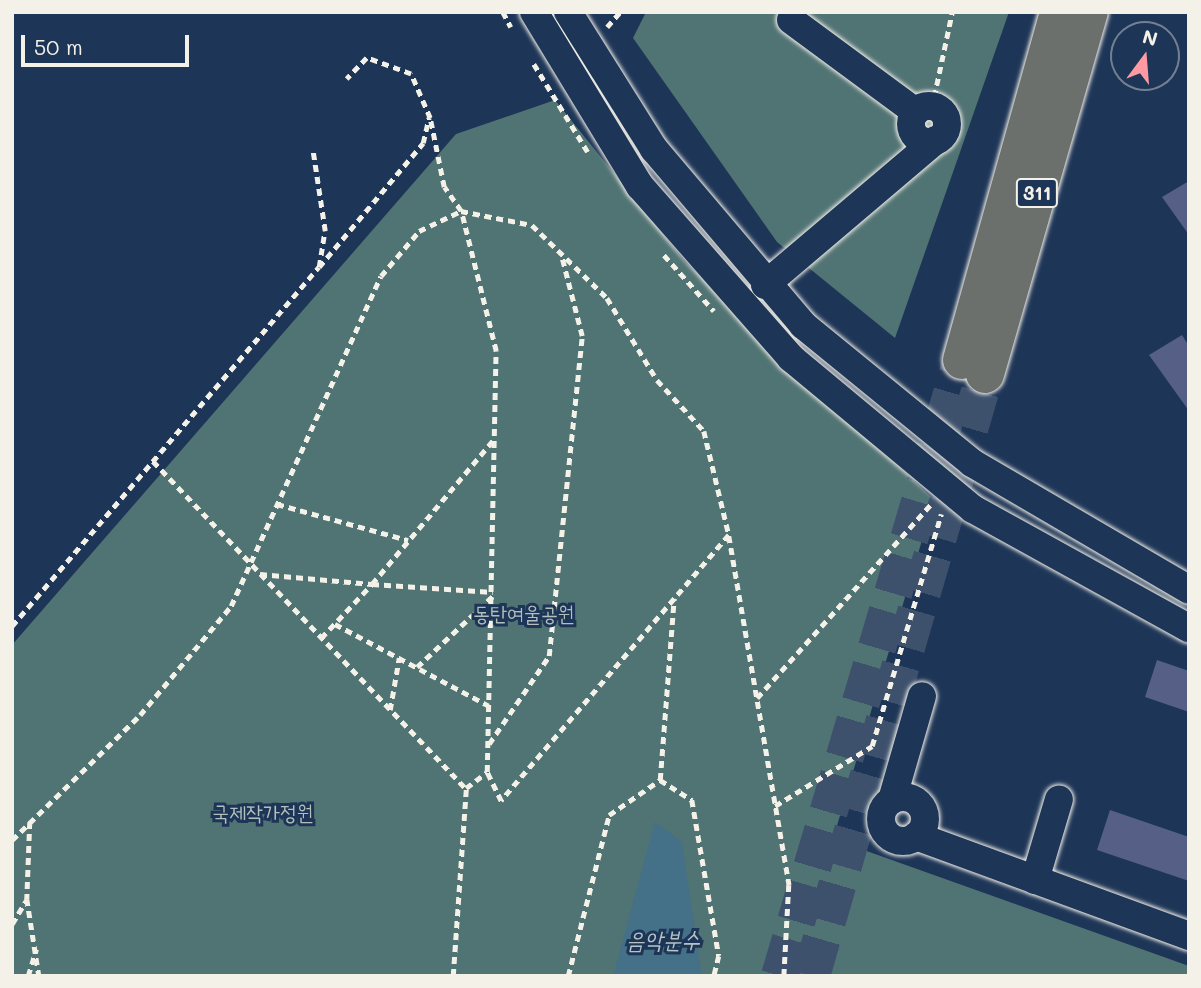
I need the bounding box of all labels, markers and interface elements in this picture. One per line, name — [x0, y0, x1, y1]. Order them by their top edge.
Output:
scale bar — [24, 21, 192, 65]
north arrow — [1110, 21, 1180, 91]
text: N — [1140, 23, 1161, 51]
text: 50 m — [34, 33, 83, 60]
road number: 311 — [1014, 178, 1060, 209]
park label: 동탄여울공원 — [473, 600, 575, 626]
park label: 국제작가정원 — [212, 799, 314, 825]
water label: 음악분수 — [626, 925, 700, 953]

